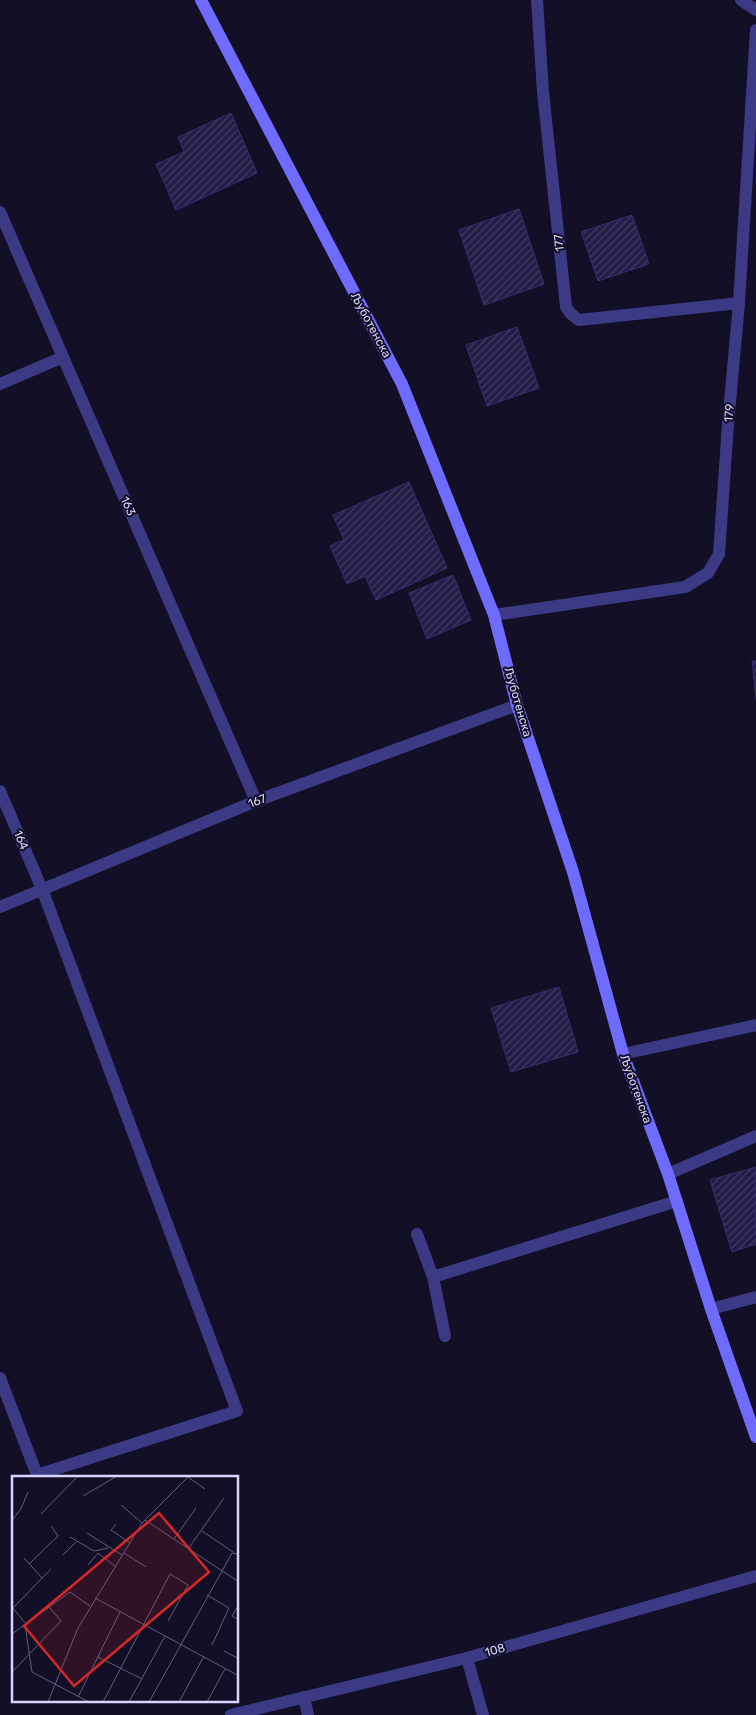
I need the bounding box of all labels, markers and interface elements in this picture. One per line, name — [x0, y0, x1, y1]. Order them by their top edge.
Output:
street label: 177 — [551, 234, 567, 252]
street label: Љуботенска — [348, 290, 394, 360]
street label: 179 — [721, 403, 737, 423]
street label: 163 — [118, 494, 138, 518]
street label: Љуботенска — [501, 666, 535, 738]
street label: 167 — [246, 791, 268, 811]
street label: 164 — [11, 828, 32, 852]
street label: Љуботенска — [617, 1053, 655, 1125]
inset map — [12, 1476, 239, 1702]
street label: 108 — [483, 1640, 507, 1660]

